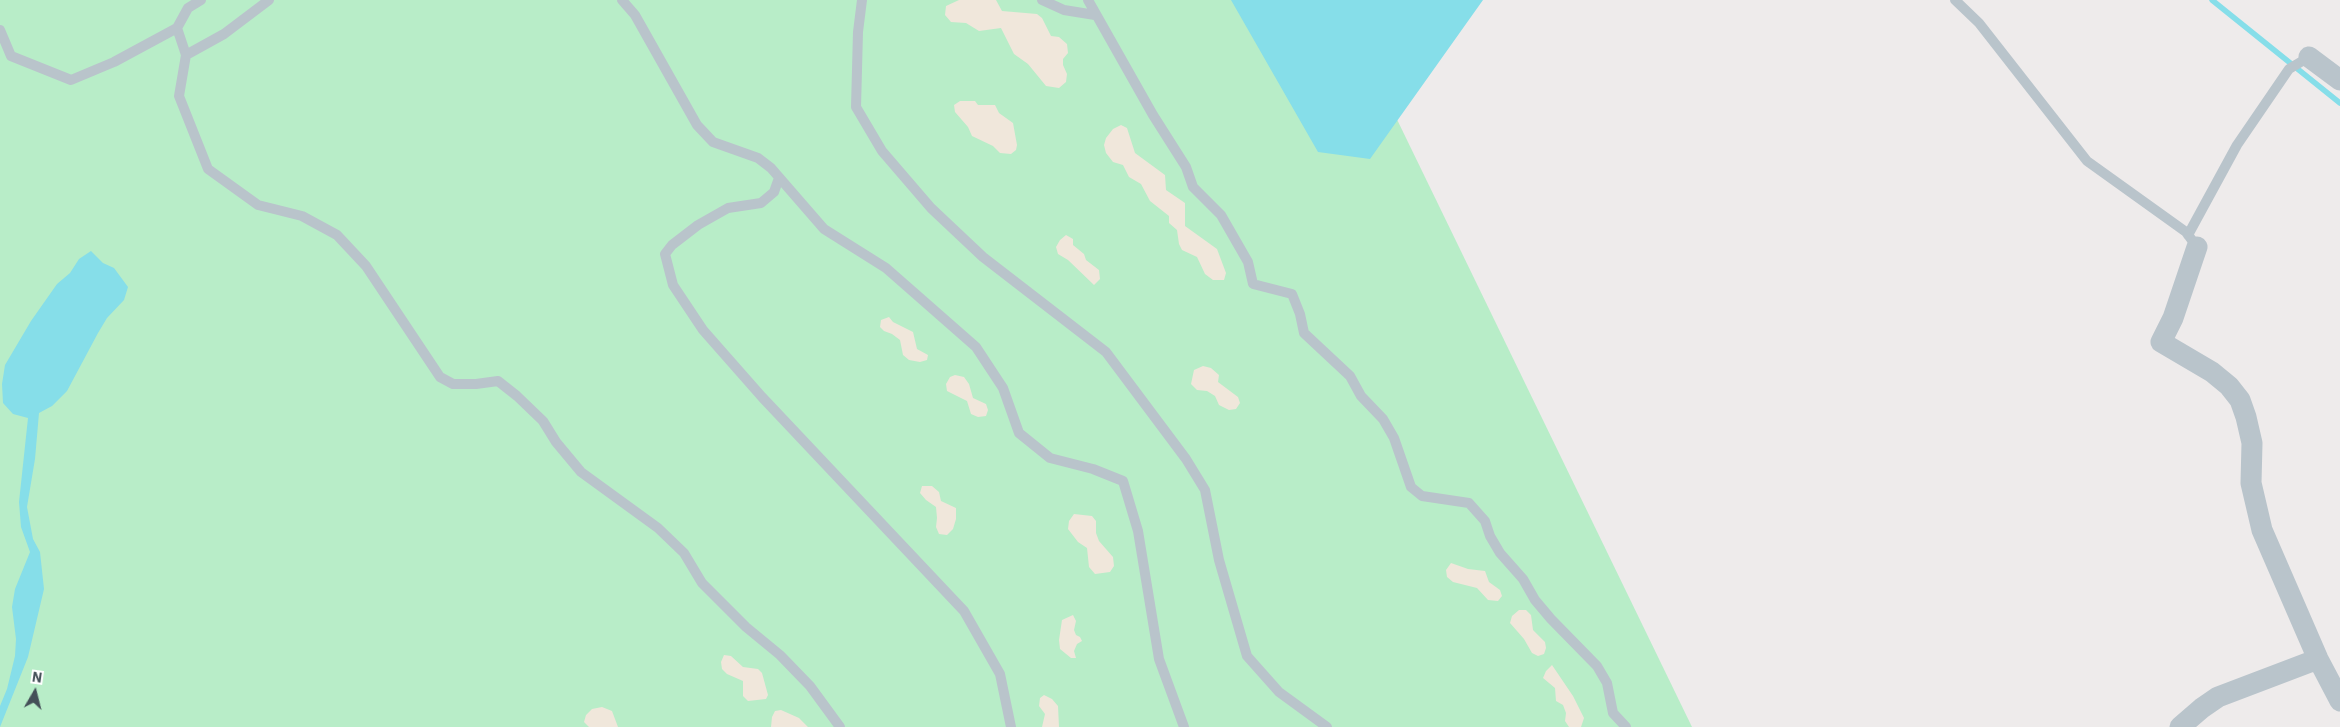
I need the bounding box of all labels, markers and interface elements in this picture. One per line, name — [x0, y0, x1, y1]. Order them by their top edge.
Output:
north arrow — [10, 667, 60, 717]
text: N — [31, 668, 43, 687]

